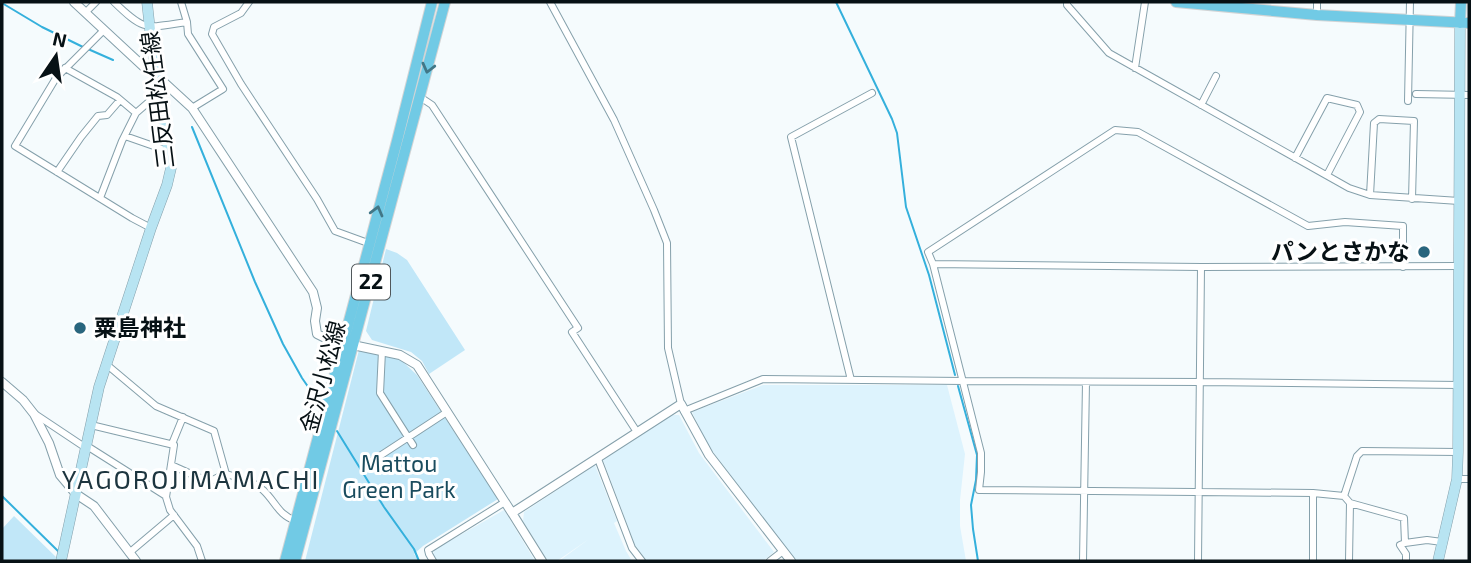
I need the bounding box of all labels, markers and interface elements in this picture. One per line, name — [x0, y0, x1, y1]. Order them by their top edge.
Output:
north arrow — [21, 21, 91, 91]
text: N — [51, 26, 69, 52]
street label: 三反田松任線 — [135, 30, 179, 170]
one-way arrow — [422, 62, 436, 74]
one-way arrow — [369, 205, 384, 217]
place label: パンとさかな — [1271, 237, 1410, 265]
marker: パンとさかな — [1416, 244, 1432, 260]
road number: 22 — [352, 264, 390, 300]
place label: 粟島神社 — [94, 313, 186, 341]
street label: 金沢小松線 — [294, 318, 350, 436]
marker: 粟島神社 — [72, 320, 88, 336]
park label: Mattou Green Park — [342, 449, 456, 503]
district label: YAGOROJIMAMACHI — [62, 463, 320, 494]

